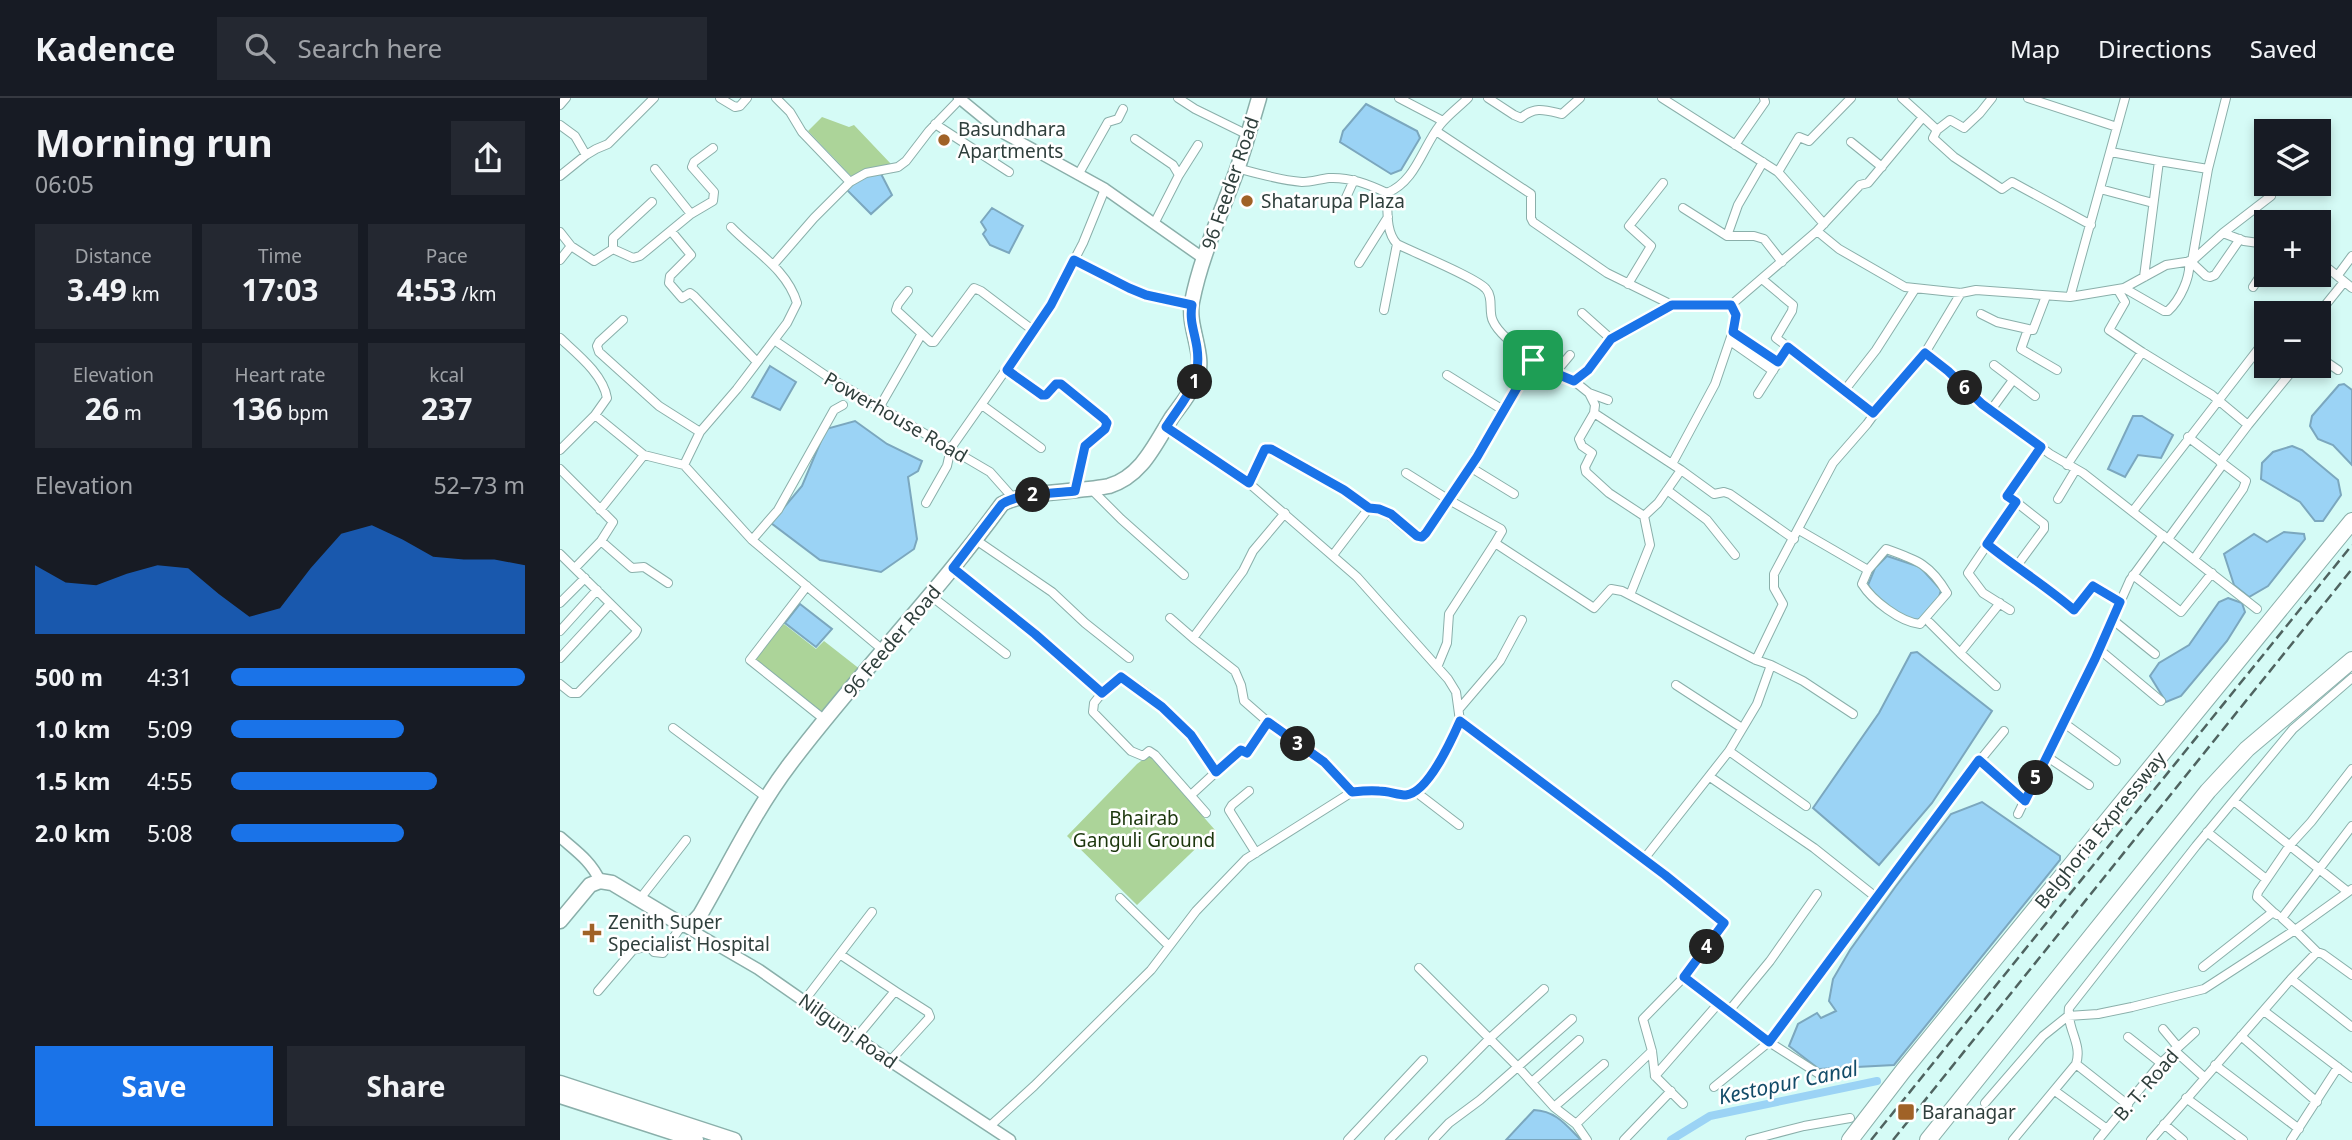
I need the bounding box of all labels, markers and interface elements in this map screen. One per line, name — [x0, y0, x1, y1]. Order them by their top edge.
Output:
search box — [217, 17, 707, 80]
text: Kadence — [35, 26, 175, 71]
icon: search — [241, 29, 279, 67]
text: Search here — [297, 30, 442, 66]
text: Map — [2010, 32, 2060, 65]
text: Directions — [2098, 32, 2212, 65]
text: Saved — [2250, 32, 2317, 65]
street label: 96 Feeder Road — [1195, 113, 1265, 253]
text: Morning run — [35, 116, 273, 168]
place label: Basundhara Apartments — [958, 116, 1066, 164]
map controls — [2254, 119, 2331, 378]
button: layers — [2254, 119, 2331, 196]
button: share — [451, 121, 525, 195]
marker: Basundhara Apartments — [936, 132, 952, 148]
text: 06:05 — [35, 168, 94, 200]
place label: Shatarupa Plaza — [1261, 188, 1405, 214]
marker: Shatarupa Plaza — [1239, 193, 1255, 209]
button: + — [2254, 210, 2331, 287]
text: Distance — [75, 243, 152, 269]
text: Time — [258, 243, 302, 269]
text: Pace — [426, 243, 468, 269]
text: 3.49 — [67, 269, 127, 310]
text: 17:03 — [241, 269, 319, 310]
text: 4:53 — [397, 269, 457, 310]
text: km — [127, 281, 160, 307]
text: /km — [457, 281, 497, 307]
button: − — [2254, 301, 2331, 378]
pin — [1503, 330, 1563, 390]
icon: arrive — [1514, 341, 1552, 379]
text: Elevation — [73, 362, 154, 388]
text: Heart rate — [235, 362, 325, 388]
text: kcal — [429, 362, 464, 388]
pin: 1 — [1178, 364, 1212, 400]
street label: Powerhouse Road — [820, 365, 972, 469]
text: 1 — [1189, 368, 1200, 394]
pin: 6 — [1948, 370, 1982, 406]
text: 6 — [1959, 374, 1970, 400]
text: 26 — [85, 388, 119, 429]
text: 136 — [231, 388, 283, 429]
text: 237 — [421, 388, 472, 429]
text: m — [119, 400, 142, 426]
text: bpm — [283, 400, 329, 426]
text: Elevation — [35, 469, 133, 501]
text: 52–73 m — [433, 469, 525, 501]
pin: 2 — [1016, 478, 1050, 512]
text: 2 — [1027, 481, 1038, 507]
street label: 96 Feeder Road — [837, 579, 947, 703]
text: 500 m — [35, 661, 103, 693]
text: 4:31 — [147, 661, 193, 693]
text: 1.0 km — [35, 713, 110, 745]
text: 5:09 — [147, 713, 193, 745]
pin: 3 — [1280, 726, 1316, 762]
text: 3 — [1292, 730, 1303, 756]
street label: Belghoria Expressway — [2028, 746, 2172, 914]
pin: 5 — [2018, 760, 2054, 796]
text: 5 — [2030, 764, 2041, 790]
text: 1.5 km — [35, 765, 110, 797]
text: 4:55 — [147, 765, 193, 797]
park label: Bhairab Ganguli Ground — [1073, 805, 1215, 853]
text: 2.0 km — [35, 817, 110, 849]
text: 5:08 — [147, 817, 193, 849]
place label: Zenith Super Specialist Hospital — [608, 909, 770, 957]
marker: Zenith Super Specialist Hospital — [582, 923, 602, 943]
pin: 4 — [1690, 930, 1724, 964]
text: 4 — [1701, 933, 1712, 959]
street label: Nilgunj Road — [793, 987, 903, 1075]
street label: B. T. Road — [2108, 1044, 2184, 1126]
button: Save — [35, 1046, 273, 1126]
button: Share — [287, 1046, 525, 1126]
water label: Kestopur Canal — [1716, 1053, 1861, 1110]
place label: Baranagar — [1922, 1099, 2016, 1125]
marker: Baranagar — [1896, 1102, 1916, 1122]

